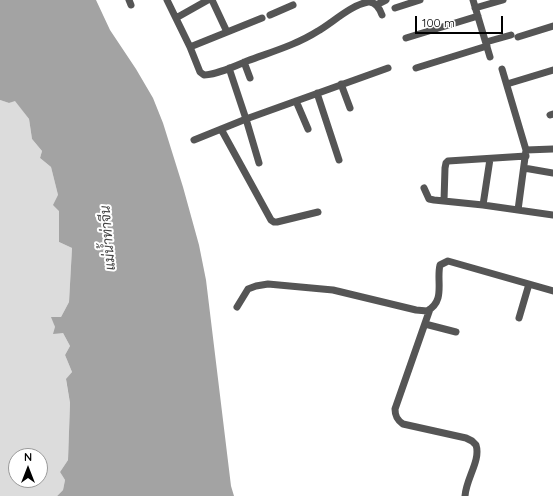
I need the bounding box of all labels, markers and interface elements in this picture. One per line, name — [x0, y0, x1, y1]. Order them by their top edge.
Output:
scale bar — [417, 8, 505, 34]
text: 100 m — [422, 15, 455, 30]
water label: แม่น้ำท่าจีน — [97, 205, 119, 271]
north arrow — [8, 448, 48, 488]
text: N — [24, 450, 32, 464]

